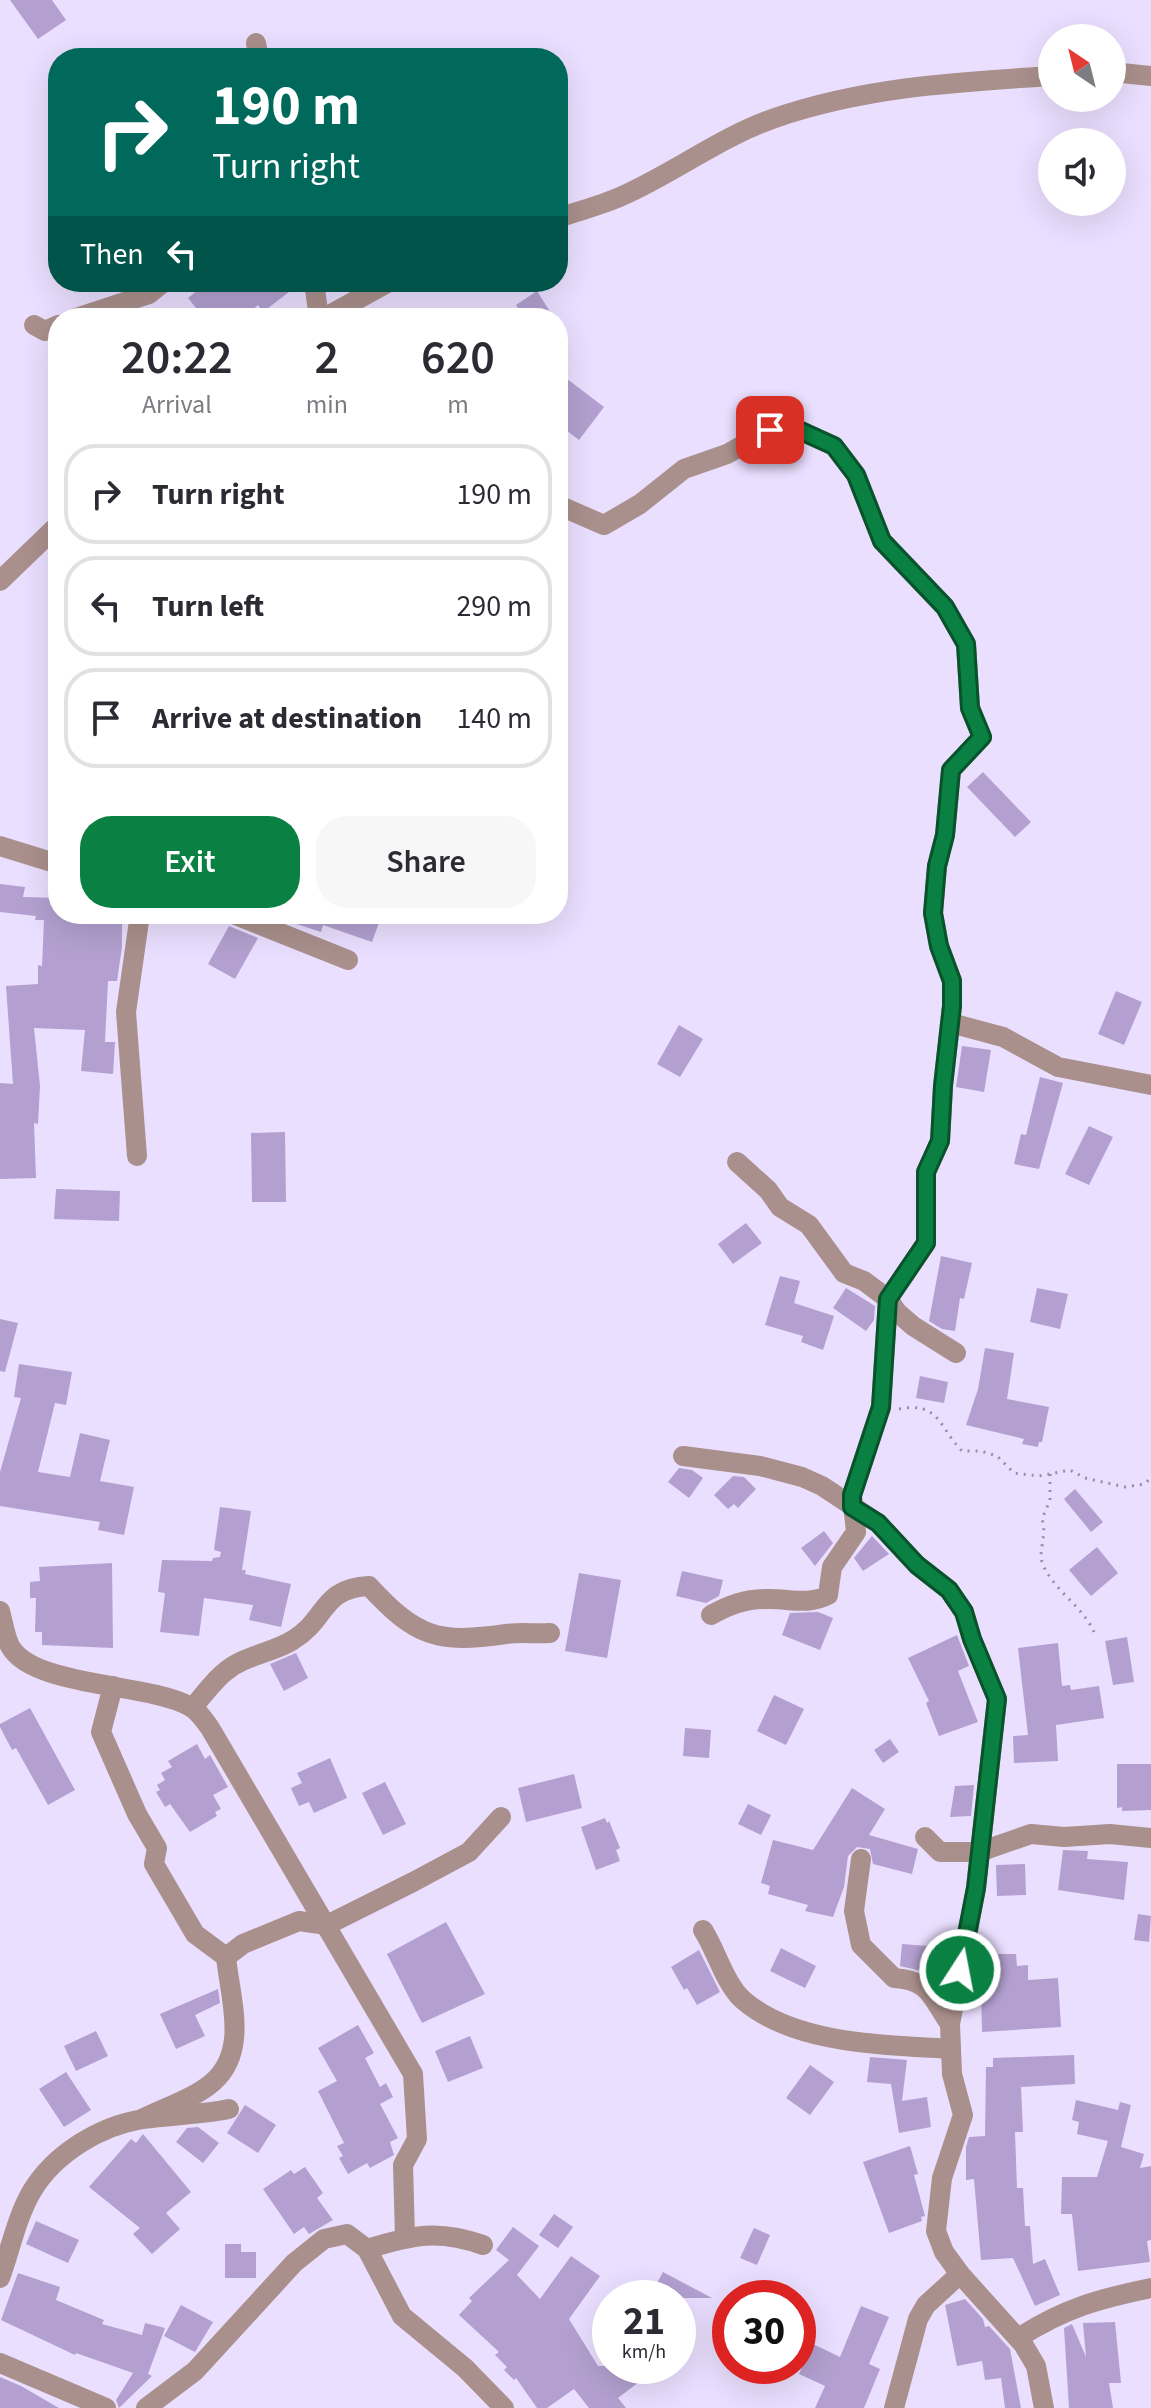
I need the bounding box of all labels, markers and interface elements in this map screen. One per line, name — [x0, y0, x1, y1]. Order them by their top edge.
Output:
north arrow — [1038, 24, 1126, 112]
map controls — [1038, 24, 1126, 216]
text: 190 m — [212, 67, 360, 146]
icon: right — [80, 80, 184, 184]
button: sound — [1038, 128, 1126, 216]
text: Turn right — [212, 141, 360, 192]
icon: left — [160, 232, 204, 276]
text: Then — [80, 233, 144, 276]
text: 20:22 — [121, 324, 233, 392]
text: 2 — [315, 324, 339, 392]
text: 620 — [421, 324, 495, 392]
text: Arrival — [142, 386, 212, 423]
text: min — [306, 386, 348, 423]
text: m — [447, 386, 469, 423]
pin — [736, 396, 804, 464]
icon: arrive — [748, 408, 792, 452]
icon: right — [84, 472, 128, 516]
text: Turn right — [152, 473, 284, 516]
text: 190 m — [456, 473, 532, 516]
icon: left — [84, 584, 128, 628]
text: Turn left — [152, 585, 264, 628]
text: 290 m — [456, 585, 532, 628]
icon: arrive — [84, 696, 128, 740]
text: Arrive at destination — [152, 697, 422, 740]
text: 140 m — [456, 697, 532, 740]
button: Exit — [80, 816, 300, 908]
button: Share — [316, 816, 536, 908]
position arrow — [918, 1928, 1002, 2012]
speed limit sign: 30 — [712, 2280, 816, 2384]
text: 21 — [623, 2293, 665, 2350]
text: km/h — [622, 2338, 666, 2366]

